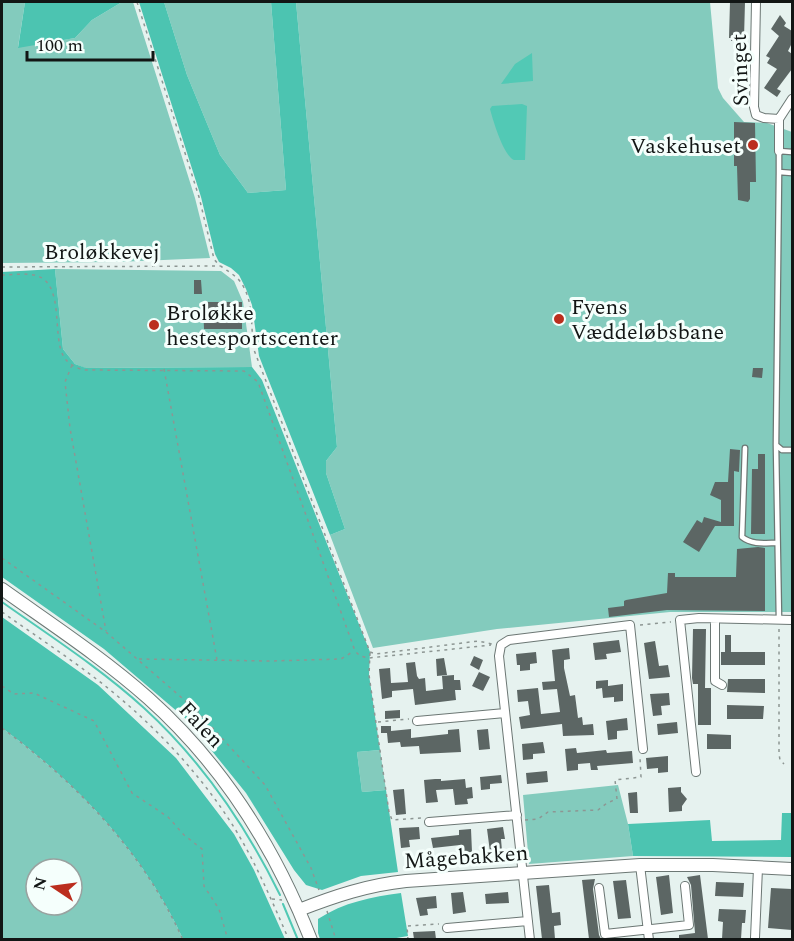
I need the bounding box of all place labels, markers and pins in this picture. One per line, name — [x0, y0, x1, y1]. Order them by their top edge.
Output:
place label: Vaskehuset — [630, 130, 741, 163]
marker: Vaskehuset — [746, 138, 760, 152]
place label: Fyens Væddeløbsbane — [571, 291, 724, 349]
place label: Broløkke hestesportscenter — [166, 297, 339, 355]
marker: Fyens Væddeløbsbane — [552, 312, 566, 326]
marker: Broløkke hestesportscenter — [147, 318, 161, 332]

